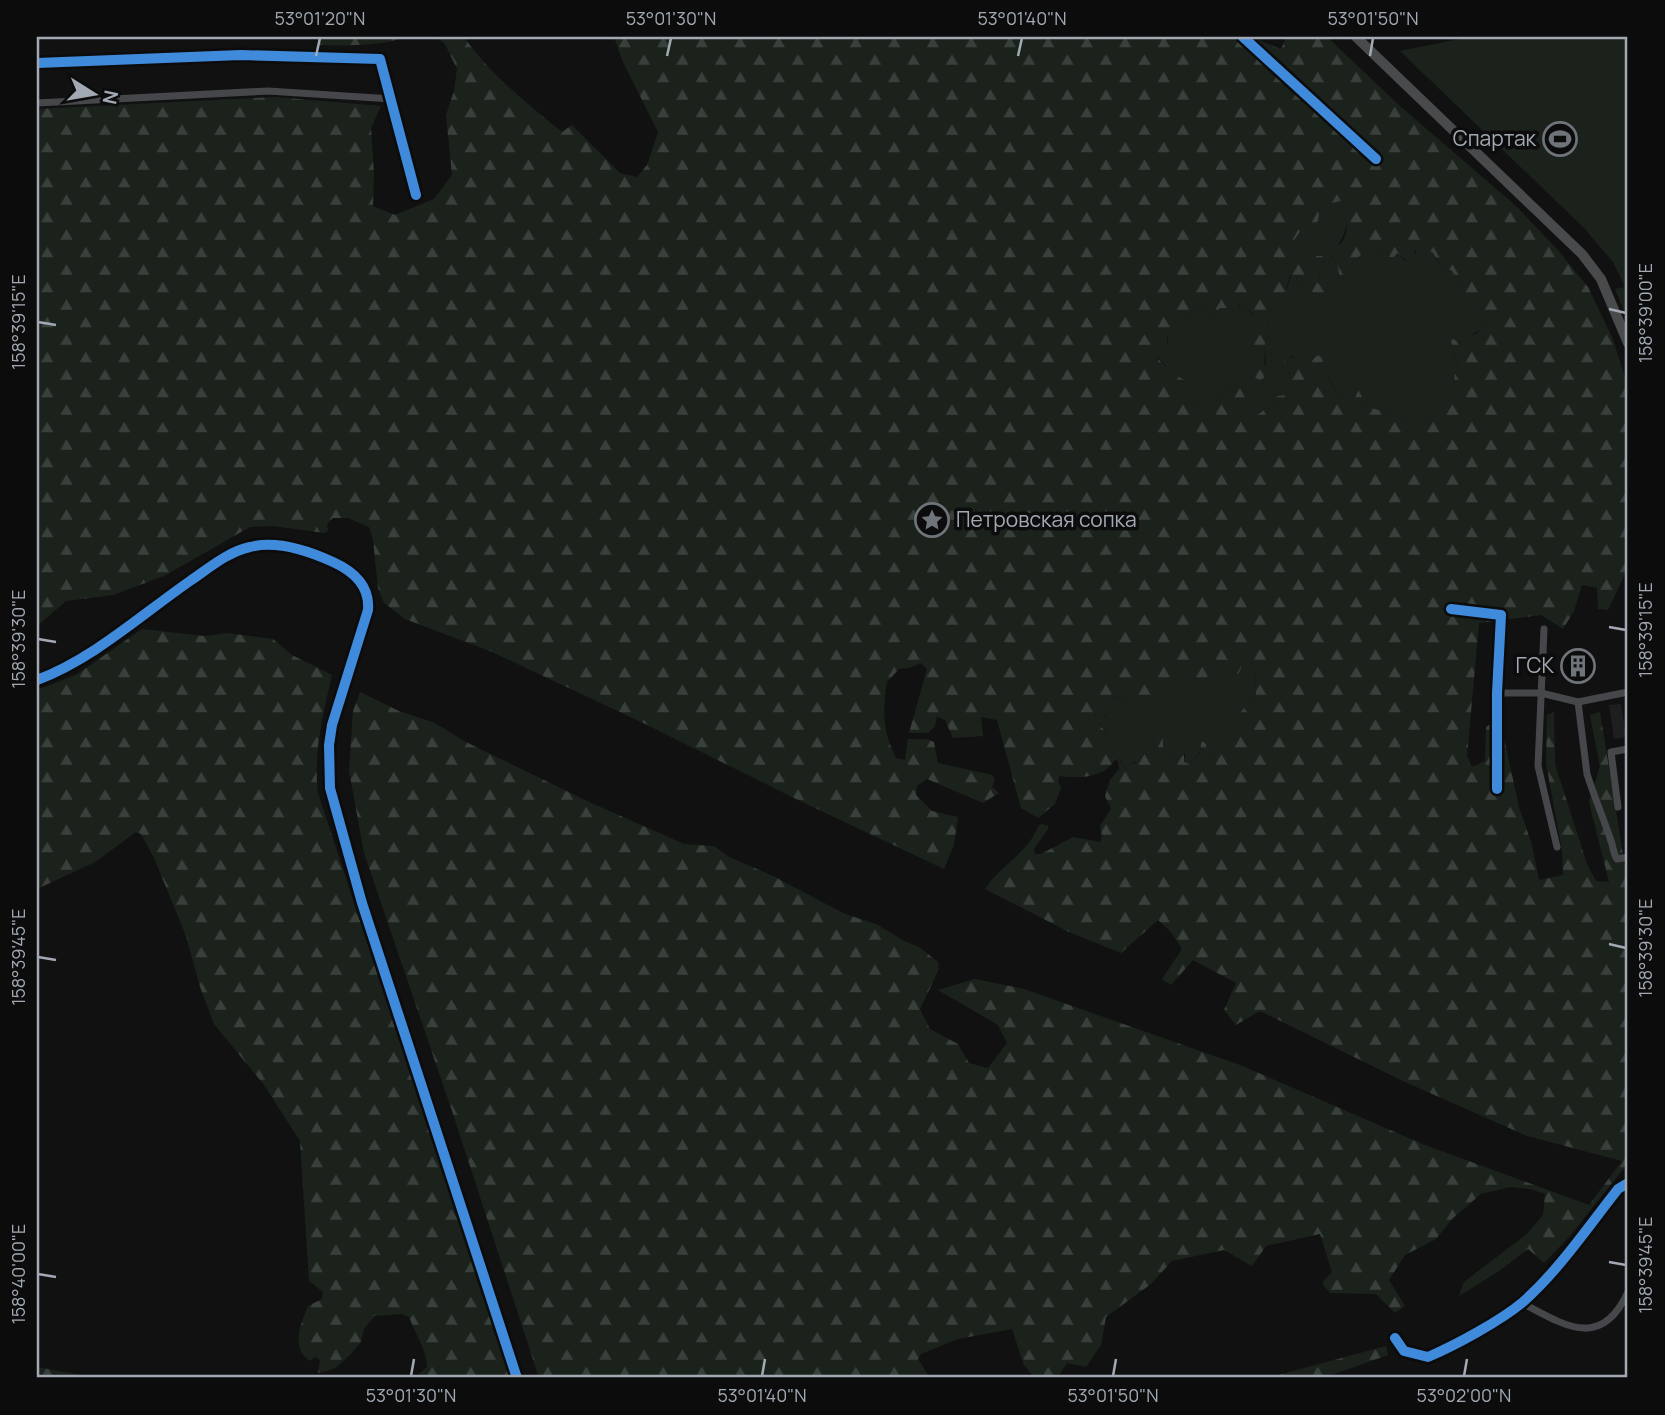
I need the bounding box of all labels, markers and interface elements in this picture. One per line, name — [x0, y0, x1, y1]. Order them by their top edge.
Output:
text: 53°01'20"N — [275, 6, 365, 30]
text: 53°01'30"N — [626, 6, 716, 30]
text: 53°01'40"N — [977, 6, 1067, 30]
text: 53°01'50"N — [1327, 6, 1419, 30]
north arrow — [60, 60, 130, 130]
text: N — [97, 88, 125, 106]
sports icon: Спартак — [1541, 120, 1579, 158]
place label: Спартак — [1453, 124, 1537, 152]
text: 158°39'00"E — [1633, 263, 1657, 363]
text: 158°39'15"E — [6, 274, 30, 370]
place icon: Петровская сопка — [913, 501, 951, 539]
place label: Петровская сопка — [956, 505, 1137, 533]
text: 158°39'15"E — [1633, 582, 1657, 678]
text: 158°39'30"E — [6, 589, 30, 689]
building icon: ГСК — [1559, 647, 1597, 685]
place label: ГСК — [1515, 651, 1555, 679]
text: 158°39'30"E — [1633, 898, 1657, 998]
text: 158°39'45"E — [6, 908, 30, 1006]
text: 158°39'45"E — [1633, 1216, 1657, 1314]
text: 158°40'00"E — [6, 1224, 30, 1324]
text: 53°01'30"N — [366, 1383, 456, 1407]
text: 53°01'40"N — [717, 1383, 807, 1407]
text: 53°01'50"N — [1067, 1383, 1159, 1407]
text: 53°02'00"N — [1417, 1383, 1511, 1407]

